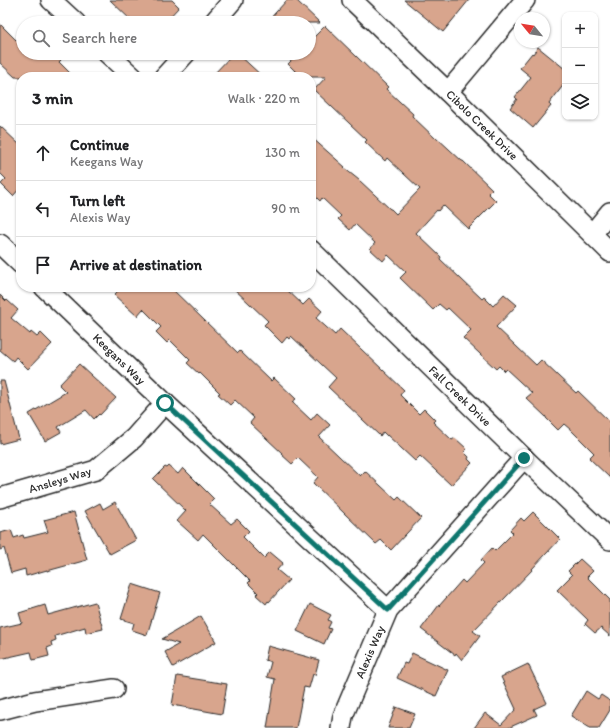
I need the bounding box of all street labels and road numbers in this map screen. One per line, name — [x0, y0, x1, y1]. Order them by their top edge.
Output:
street label: Cibolo Creek Drive — [443, 87, 521, 163]
street label: Keegans Way — [90, 331, 148, 388]
street label: Fall Creek Drive — [426, 363, 494, 429]
street label: Ansleys Way — [27, 464, 93, 496]
street label: Alexis Way — [353, 623, 387, 680]

